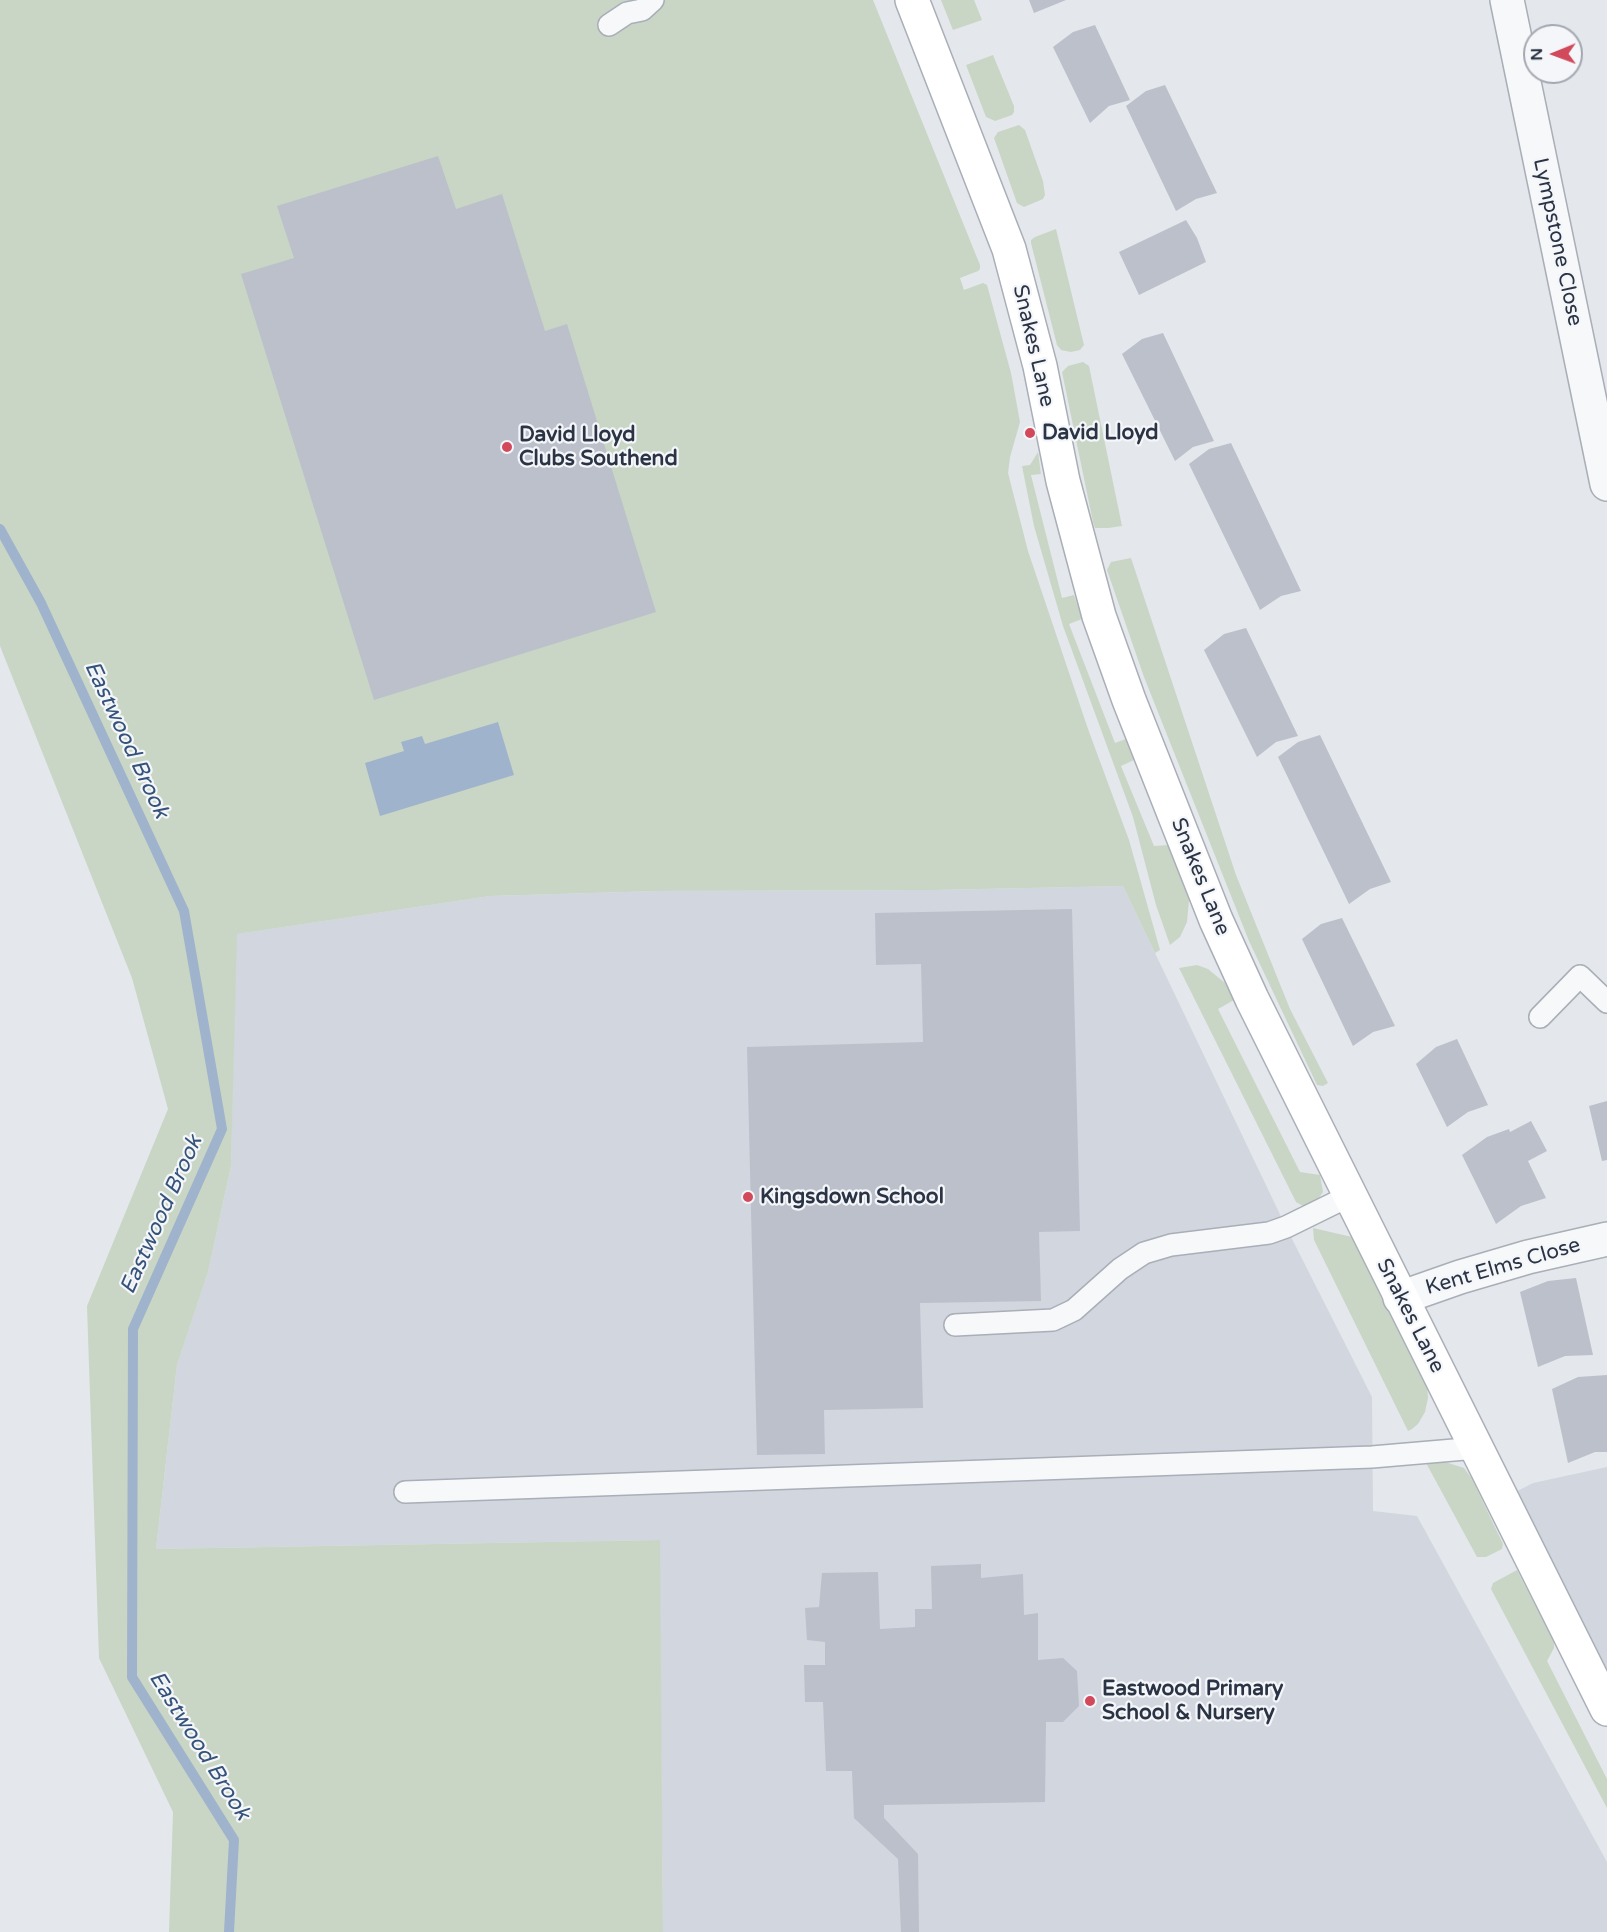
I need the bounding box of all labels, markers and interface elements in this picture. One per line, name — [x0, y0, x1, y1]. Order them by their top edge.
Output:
north arrow — [1523, 24, 1583, 84]
text: N — [1527, 48, 1547, 61]
street label: Lympstone Close — [1527, 156, 1587, 328]
street label: Snakes Lane — [1007, 282, 1059, 410]
place label: David Lloyd — [1042, 420, 1159, 446]
place label: David Lloyd Clubs Southend — [519, 422, 678, 472]
marker: David Lloyd — [1023, 426, 1037, 440]
marker: David Lloyd Clubs Southend — [500, 440, 514, 454]
water label: Eastwood Brook — [78, 657, 174, 823]
street label: Snakes Lane — [1165, 815, 1235, 939]
water label: Eastwood Brook — [115, 1132, 209, 1298]
place label: Kingsdown School — [760, 1184, 944, 1210]
marker: Kingsdown School — [741, 1190, 755, 1204]
street label: Kent Elms Close — [1423, 1233, 1583, 1301]
street label: Snakes Lane — [1370, 1255, 1450, 1377]
water label: Eastwood Brook — [143, 1667, 255, 1825]
place label: Eastwood Primary School & Nursery — [1102, 1676, 1283, 1726]
marker: Eastwood Primary School & Nursery — [1083, 1694, 1097, 1708]

